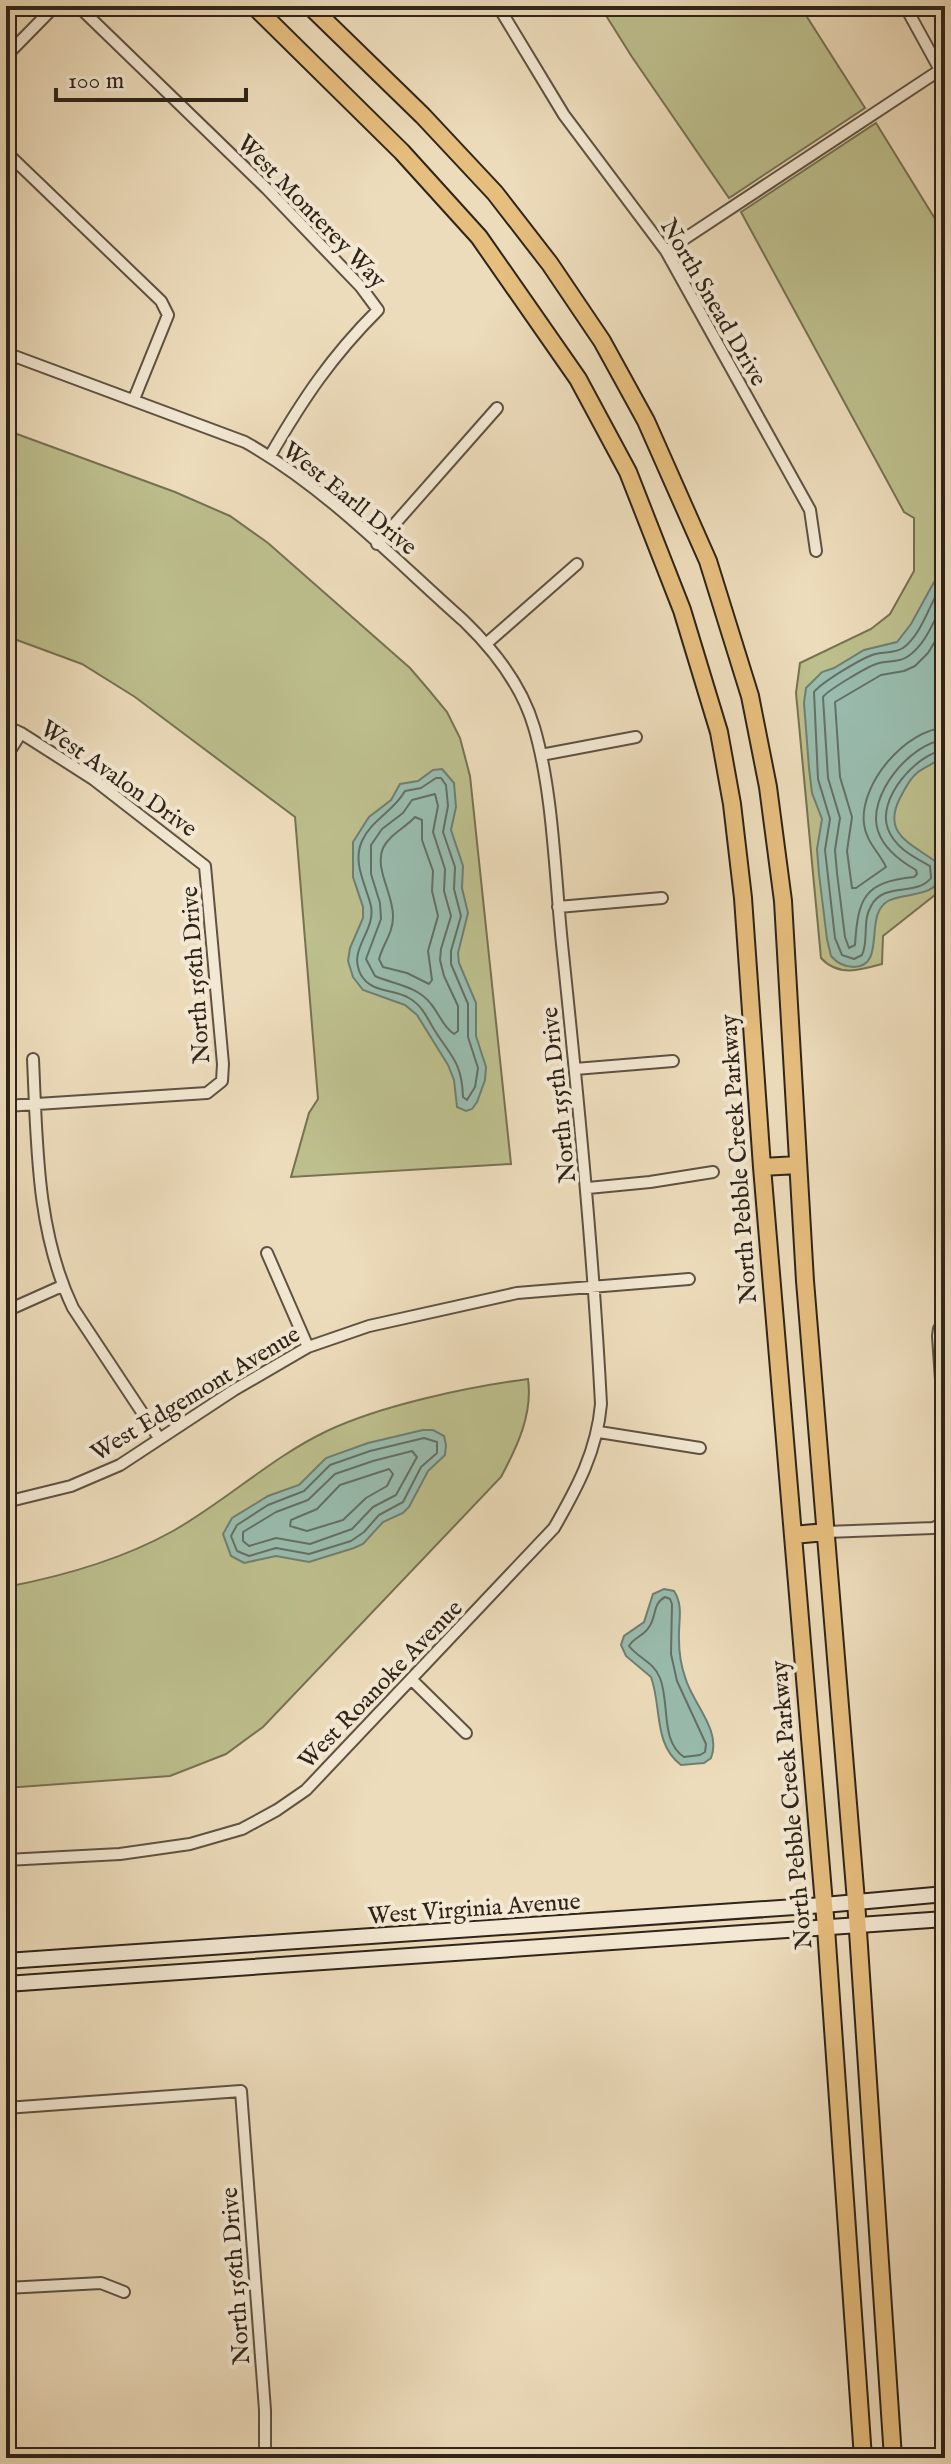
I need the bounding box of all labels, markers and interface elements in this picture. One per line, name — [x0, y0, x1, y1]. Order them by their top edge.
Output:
scale bar — [56, 52, 246, 102]
text: 100 m — [68, 66, 124, 97]
street label: West Monterey Way — [230, 129, 392, 296]
street label: North Snead Drive — [652, 213, 773, 392]
street label: West Earll Drive — [275, 435, 423, 563]
street label: West Avalon Drive — [34, 714, 203, 845]
street label: North 156th Drive — [175, 885, 218, 1065]
street label: North 155th Drive — [535, 1005, 584, 1184]
street label: North Pebble Creek Parkway — [714, 1013, 765, 1305]
street label: West Edgemont Avenue — [85, 1319, 306, 1469]
street label: West Roanoke Avenue — [292, 1594, 470, 1776]
street label: North Pebble Creek Parkway — [764, 1659, 821, 1951]
street label: West Virginia Avenue — [367, 1887, 581, 1932]
street label: North 156th Drive — [215, 2186, 258, 2366]

